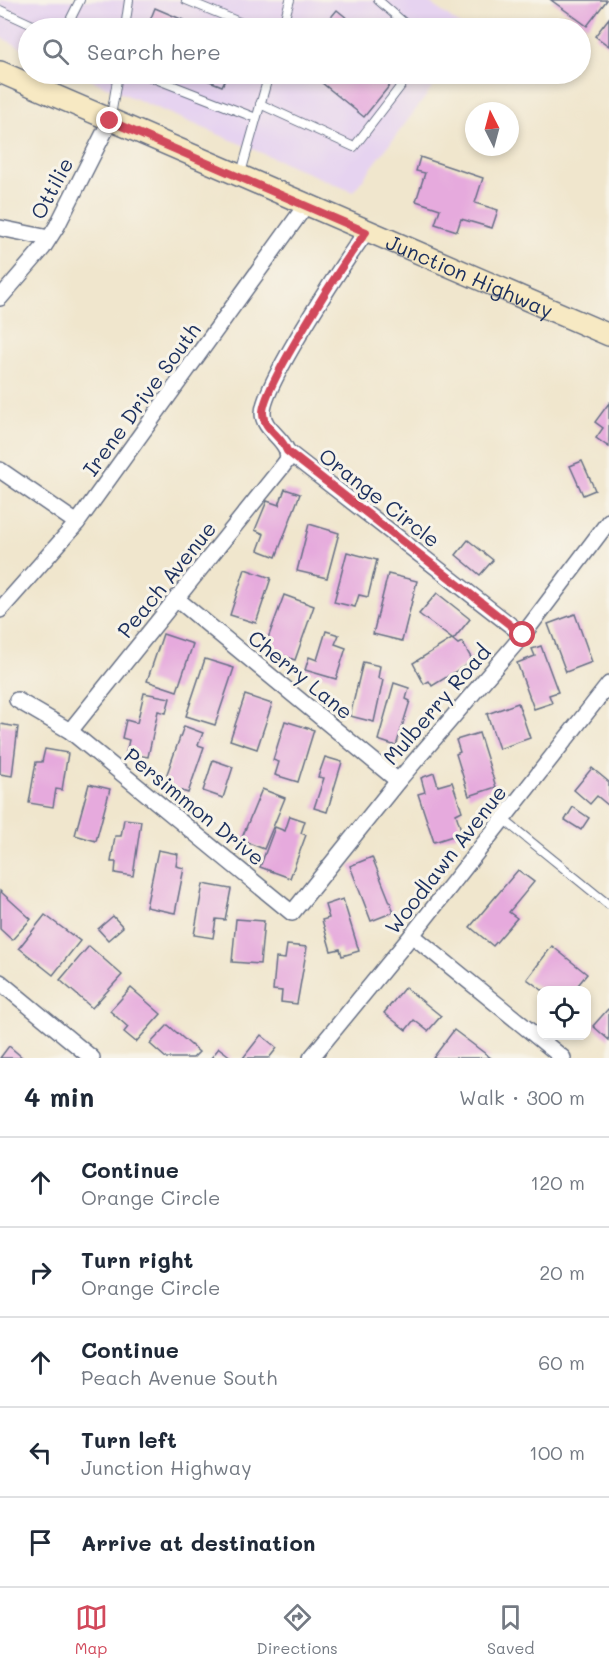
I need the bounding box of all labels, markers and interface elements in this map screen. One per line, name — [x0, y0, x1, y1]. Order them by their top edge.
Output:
search box — [18, 18, 591, 84]
icon: search — [39, 35, 72, 68]
text: Search here — [87, 37, 221, 66]
north arrow — [465, 102, 519, 156]
route end — [96, 107, 122, 133]
street label: Ottilie — [24, 152, 78, 224]
street label: Junction Highway — [382, 227, 558, 323]
street label: Irene Drive South — [76, 317, 206, 481]
street label: Orange Circle — [314, 441, 446, 553]
street label: Peach Avenue — [111, 515, 221, 643]
route start — [509, 621, 535, 647]
street label: Cherry Lane — [243, 623, 359, 725]
street label: Mulberry Road — [376, 638, 496, 770]
street label: Persimmon Drive — [119, 741, 271, 871]
street label: Woodlawn Avenue — [378, 779, 512, 939]
map controls — [537, 986, 591, 1040]
button: locate — [537, 986, 591, 1040]
text: 4 min — [24, 1080, 94, 1114]
text: Walk · 300 m — [459, 1084, 585, 1110]
text: Continue — [81, 1155, 179, 1184]
icon: ahead — [24, 1166, 57, 1199]
text: 120 m — [530, 1169, 585, 1195]
text: Orange Circle — [81, 1184, 220, 1210]
text: Turn right — [81, 1245, 193, 1274]
icon: right — [24, 1256, 57, 1289]
text: 20 m — [539, 1259, 585, 1285]
text: Orange Circle — [81, 1274, 220, 1300]
text: Continue — [81, 1335, 179, 1364]
icon: ahead — [24, 1346, 57, 1379]
text: 60 m — [538, 1349, 585, 1375]
text: Peach Avenue South — [81, 1364, 277, 1390]
text: Turn left — [81, 1425, 177, 1454]
icon: left — [24, 1436, 57, 1469]
text: 100 m — [529, 1439, 585, 1465]
text: Junction Highway — [81, 1454, 252, 1480]
icon: arrive — [24, 1526, 57, 1559]
text: Arrive at destination — [81, 1528, 316, 1557]
tab: Map — [75, 1601, 108, 1658]
tab: Directions — [257, 1601, 338, 1658]
tab: Saved — [487, 1601, 534, 1658]

